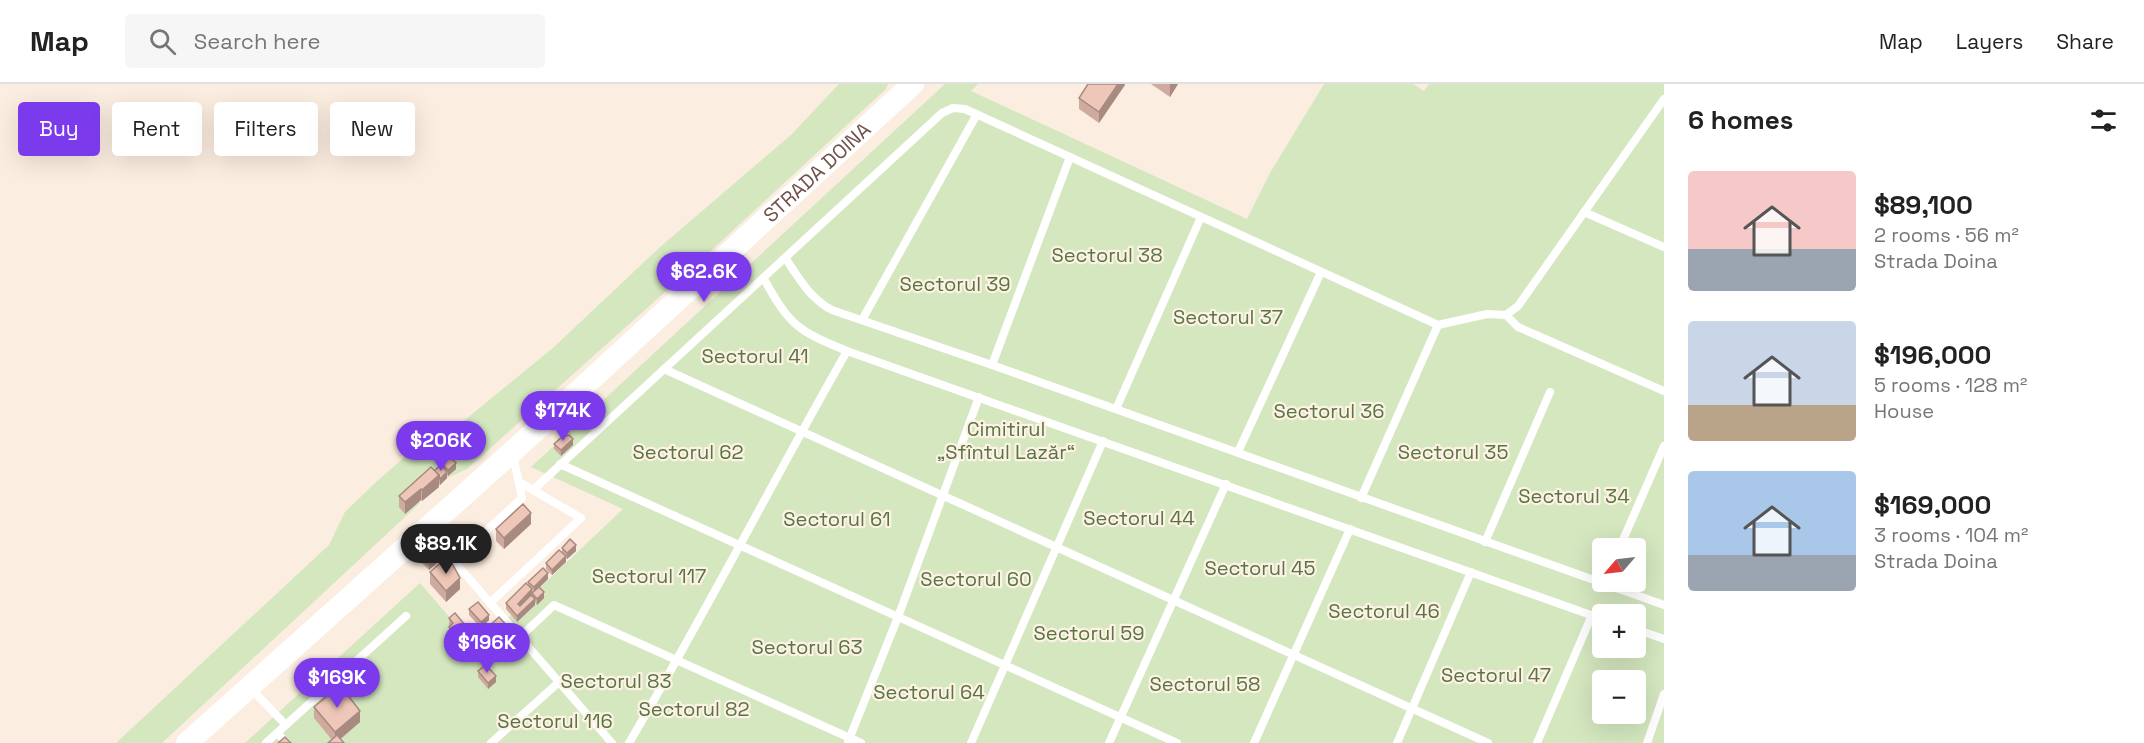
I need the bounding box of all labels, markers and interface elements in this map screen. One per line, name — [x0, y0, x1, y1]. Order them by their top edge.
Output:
search box — [125, 14, 545, 68]
text: Map — [30, 23, 89, 59]
icon: search — [146, 25, 179, 58]
text: Search here — [194, 27, 321, 55]
text: Map — [1879, 28, 1923, 55]
text: Layers — [1956, 28, 2023, 55]
text: Share — [2056, 28, 2114, 55]
chip: Buy — [18, 102, 100, 156]
chip: Rent — [112, 102, 202, 156]
chip: Filters — [214, 102, 318, 156]
chip: New — [330, 102, 415, 156]
text: 6 homes — [1688, 103, 1793, 137]
icon: filters — [2087, 104, 2120, 137]
street label: STRADA DOINA — [758, 116, 876, 228]
text: $89,100 — [1874, 188, 1973, 222]
icon: home — [1736, 195, 1808, 267]
text: 2 rooms · 56 m² — [1874, 222, 2019, 248]
park label: Sectorul 38 — [1051, 242, 1163, 268]
text: Strada Doina — [1874, 248, 1998, 274]
pin: $62.6K — [655, 252, 753, 303]
text: $62.6K — [671, 258, 737, 284]
park label: Sectorul 39 — [899, 271, 1011, 297]
park label: Sectorul 37 — [1173, 304, 1283, 330]
text: $196,000 — [1874, 338, 1991, 372]
park label: Sectorul 41 — [701, 343, 809, 369]
icon: home — [1736, 345, 1808, 417]
text: 5 rooms · 128 m² — [1874, 372, 2027, 398]
pin: $174K — [521, 391, 605, 442]
text: $174K — [535, 397, 591, 423]
park label: Sectorul 36 — [1273, 398, 1385, 424]
text: House — [1874, 398, 1934, 424]
park label: Cimitirul „Sfîntul Lazăr“ — [937, 416, 1075, 465]
pin: $206K — [399, 421, 483, 472]
text: $206K — [410, 427, 472, 453]
park label: Sectorul 62 — [633, 439, 743, 465]
park label: Sectorul 35 — [1398, 439, 1508, 465]
park label: Sectorul 34 — [1518, 483, 1630, 509]
text: $169,000 — [1874, 488, 1991, 522]
icon: home — [1736, 495, 1808, 567]
park label: Sectorul 44 — [1083, 505, 1195, 531]
park label: Sectorul 61 — [783, 506, 891, 532]
text: 3 rooms · 104 m² — [1874, 522, 2028, 548]
pin: $89.1K — [397, 524, 495, 575]
text: $89.1K — [415, 530, 477, 556]
north arrow — [1592, 538, 1646, 592]
map controls — [1592, 538, 1646, 724]
text: Strada Doina — [1874, 548, 1998, 574]
park label: Sectorul 45 — [1204, 555, 1316, 581]
park label: Sectorul 117 — [592, 563, 706, 589]
park label: Sectorul 60 — [920, 566, 1032, 592]
park label: Sectorul 46 — [1328, 598, 1440, 624]
button: + — [1592, 604, 1646, 658]
park label: Sectorul 59 — [1034, 620, 1144, 646]
pin: $196K — [445, 623, 529, 674]
text: $196K — [458, 629, 516, 655]
park label: Sectorul 63 — [751, 634, 863, 660]
pin: $169K — [295, 658, 379, 709]
park label: Sectorul 47 — [1441, 662, 1551, 688]
text: $169K — [308, 664, 366, 690]
park label: Sectorul 83 — [560, 668, 672, 694]
button: − — [1592, 670, 1646, 724]
park label: Sectorul 58 — [1149, 671, 1261, 697]
park label: Sectorul 64 — [873, 679, 985, 705]
park label: Sectorul 82 — [638, 696, 750, 722]
park label: Sectorul 116 — [497, 708, 613, 734]

